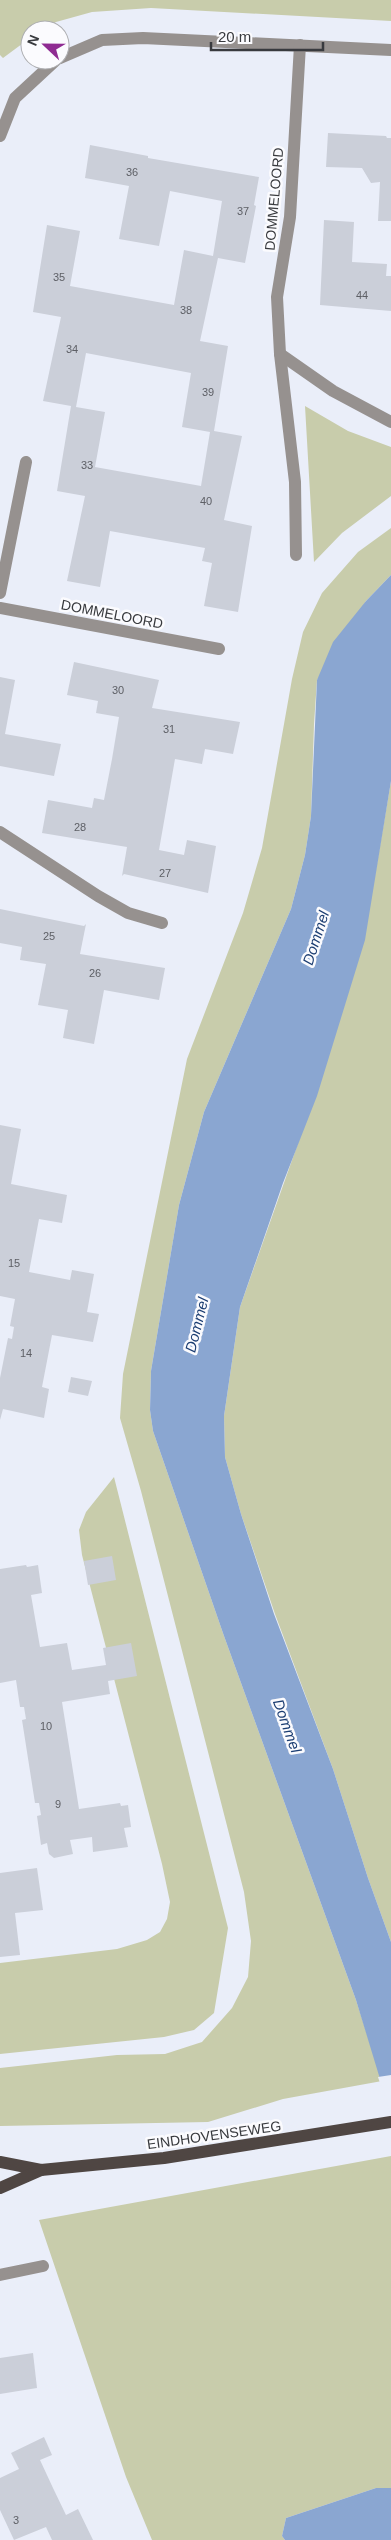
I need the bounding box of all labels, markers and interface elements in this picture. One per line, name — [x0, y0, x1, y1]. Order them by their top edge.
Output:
north arrow — [20, 20, 70, 70]
scale bar — [211, 20, 324, 52]
text: 20 m — [218, 28, 251, 45]
text: N — [24, 32, 42, 48]
street label: DOMMELOORD — [262, 147, 286, 251]
house number: 36 — [126, 166, 138, 178]
house number: 37 — [237, 205, 249, 217]
house number: 35 — [53, 271, 65, 283]
house number: 44 — [356, 289, 368, 301]
house number: 38 — [180, 304, 192, 316]
house number: 34 — [66, 343, 78, 355]
house number: 39 — [202, 386, 214, 398]
house number: 33 — [81, 459, 93, 471]
house number: 40 — [200, 495, 212, 507]
street label: DOMMELOORD — [60, 596, 164, 632]
house number: 30 — [112, 684, 124, 696]
house number: 31 — [163, 723, 175, 735]
house number: 28 — [74, 821, 86, 833]
house number: 27 — [159, 867, 171, 879]
water label: Dommel — [299, 908, 332, 967]
house number: 25 — [43, 930, 55, 942]
house number: 26 — [89, 967, 101, 979]
house number: 15 — [8, 1257, 20, 1269]
water label: Dommel — [182, 1295, 212, 1354]
house number: 14 — [20, 1347, 32, 1359]
water label: Dommel — [270, 1697, 305, 1756]
house number: 10 — [40, 1720, 52, 1732]
house number: 9 — [55, 1798, 61, 1810]
street label: EINDHOVENSEWEG — [146, 2118, 282, 2152]
house number: 3 — [13, 2514, 19, 2526]

